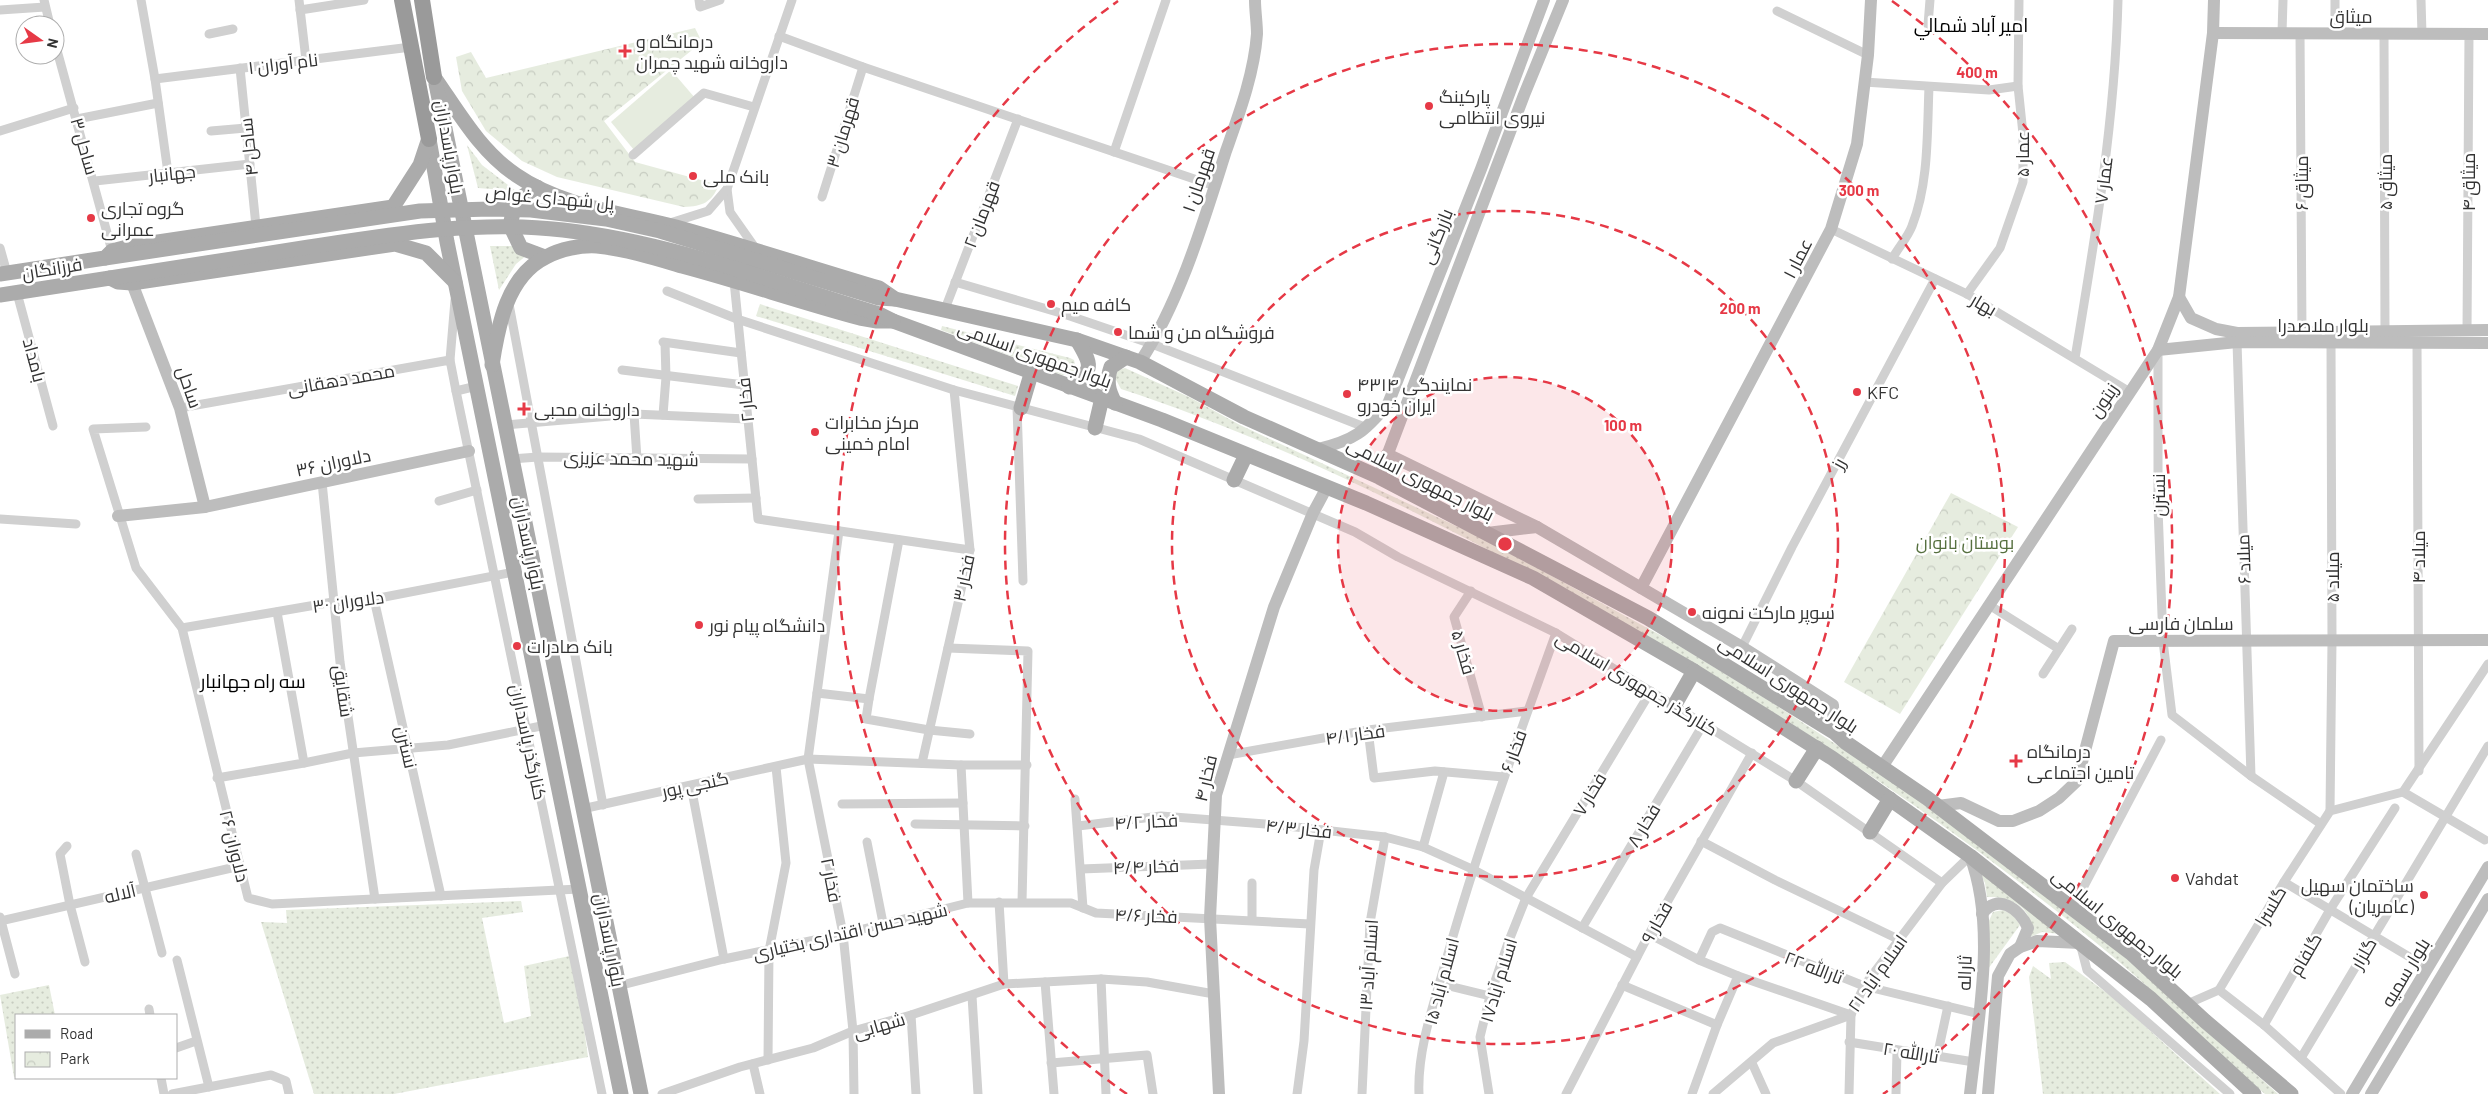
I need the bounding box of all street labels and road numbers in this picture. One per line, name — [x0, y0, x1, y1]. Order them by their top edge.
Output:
street label: میثاق — [2330, 5, 2372, 29]
street label: نام آوران ۱ — [247, 48, 320, 80]
street label: قهرمان ۳ — [821, 94, 864, 170]
street label: بلوار پاسداران — [429, 98, 469, 196]
street label: ساحل ۳ — [65, 115, 104, 177]
street label: ساحل ۴ — [234, 117, 263, 177]
street label: عمار ۵ — [2011, 131, 2034, 177]
street label: قهرمان ۱ — [1177, 145, 1220, 215]
street label: میثاق ۴ — [2457, 153, 2481, 211]
street label: میثاق ۵ — [2374, 154, 2398, 210]
street label: عمار ۷ — [2089, 155, 2118, 205]
street label: میثاق ۶ — [2290, 155, 2314, 211]
street label: جهانبار — [146, 160, 197, 188]
street label: قهرمان ۲ — [958, 177, 1005, 251]
street label: پل شهدای غواص — [484, 180, 616, 216]
street label: بازرگانی — [1415, 205, 1458, 267]
street label: عمار ۱ — [1778, 234, 1817, 282]
street label: فرزانگان — [20, 252, 84, 285]
street label: بهار — [1966, 287, 2001, 321]
street label: بلوار ملاصدرا — [2277, 314, 2369, 337]
street label: بلوار جمهوری اسلامی — [955, 316, 1115, 393]
street label: بامداد — [19, 335, 51, 385]
street label: محمد دهقانی — [286, 359, 396, 400]
street label: ساحل — [172, 363, 207, 411]
street label: فخار ۲ — [732, 376, 759, 423]
street label: زیتون — [2083, 378, 2123, 422]
street label: بلوار جمهوری اسلامی — [1343, 432, 1498, 526]
street label: دلاوران ۳۶ — [294, 443, 373, 482]
street label: شهید محمد عزیزی — [563, 446, 699, 471]
street label: رز — [1826, 454, 1851, 474]
street label: نسترن — [2147, 474, 2170, 516]
street label: بلوار پاسداران — [506, 494, 550, 592]
street label: میلاد ۴ — [2407, 530, 2429, 584]
street label: میلاد ۶ — [2231, 534, 2255, 584]
street label: میلاد ۵ — [2321, 551, 2343, 603]
street label: فخار ۳ — [947, 552, 980, 604]
street label: دلاوران ۳۰ — [311, 585, 385, 618]
street label: سلمان فارسی — [2128, 612, 2234, 635]
street label: کنارگذر جمهوری اسلامی — [1552, 626, 1722, 741]
street label: فخار ۵ — [1446, 627, 1481, 677]
street label: بلوار جمهوری اسلامی — [1714, 631, 1863, 738]
street label: شقایق — [327, 663, 359, 719]
street label: کنارگذر پاسداران — [504, 682, 552, 802]
street label: فخار ۴/۱ — [1324, 719, 1386, 750]
street label: نسترن — [390, 724, 423, 771]
street label: فخار ۶ — [1495, 727, 1532, 776]
street label: فخار ۴ — [1189, 752, 1222, 804]
street label: گنجی پور — [659, 766, 731, 804]
street label: فخار ۷ — [1568, 768, 1611, 820]
street label: فخار ۸ — [1622, 799, 1665, 851]
street label: دلاوران ۲۶ — [214, 808, 255, 884]
street label: فخار ۴/۲ — [1113, 808, 1179, 835]
street label: فخار ۴/۳ — [1265, 814, 1333, 843]
street label: فخار ۴/۴ — [1112, 854, 1180, 879]
street label: فخار ۲ — [816, 856, 847, 904]
street label: بلوار جمهوری اسلامی — [2047, 863, 2188, 983]
street label: آلاله — [102, 879, 138, 907]
street label: گلسرا — [2249, 882, 2291, 931]
street label: بلوار پاسداران — [588, 891, 630, 989]
street label: فخار ۹ — [1636, 897, 1677, 947]
street label: شهید حسن اقتداری بختیاری — [751, 898, 950, 965]
street label: فخار ۴/۶ — [1114, 903, 1178, 928]
street label: اسلام آباد ۱۳ — [1354, 919, 1384, 1012]
street label: گلفام — [2284, 929, 2328, 980]
street label: اسلام آباد ۲۱ — [1842, 930, 1913, 1017]
street label: گلزار — [2345, 933, 2382, 974]
street label: بلوار سمیه — [2376, 933, 2435, 1011]
street label: اسلام آباد ۱۵ — [1419, 935, 1465, 1028]
street label: اسلام آباد۱۷ — [1475, 935, 1523, 1025]
street label: ثارالله ۲۲ — [1781, 946, 1847, 989]
street label: ثاراله — [1952, 955, 1977, 991]
street label: شهابی — [851, 1007, 908, 1044]
street label: ثارالله ۲۰ — [1881, 1037, 1941, 1068]

